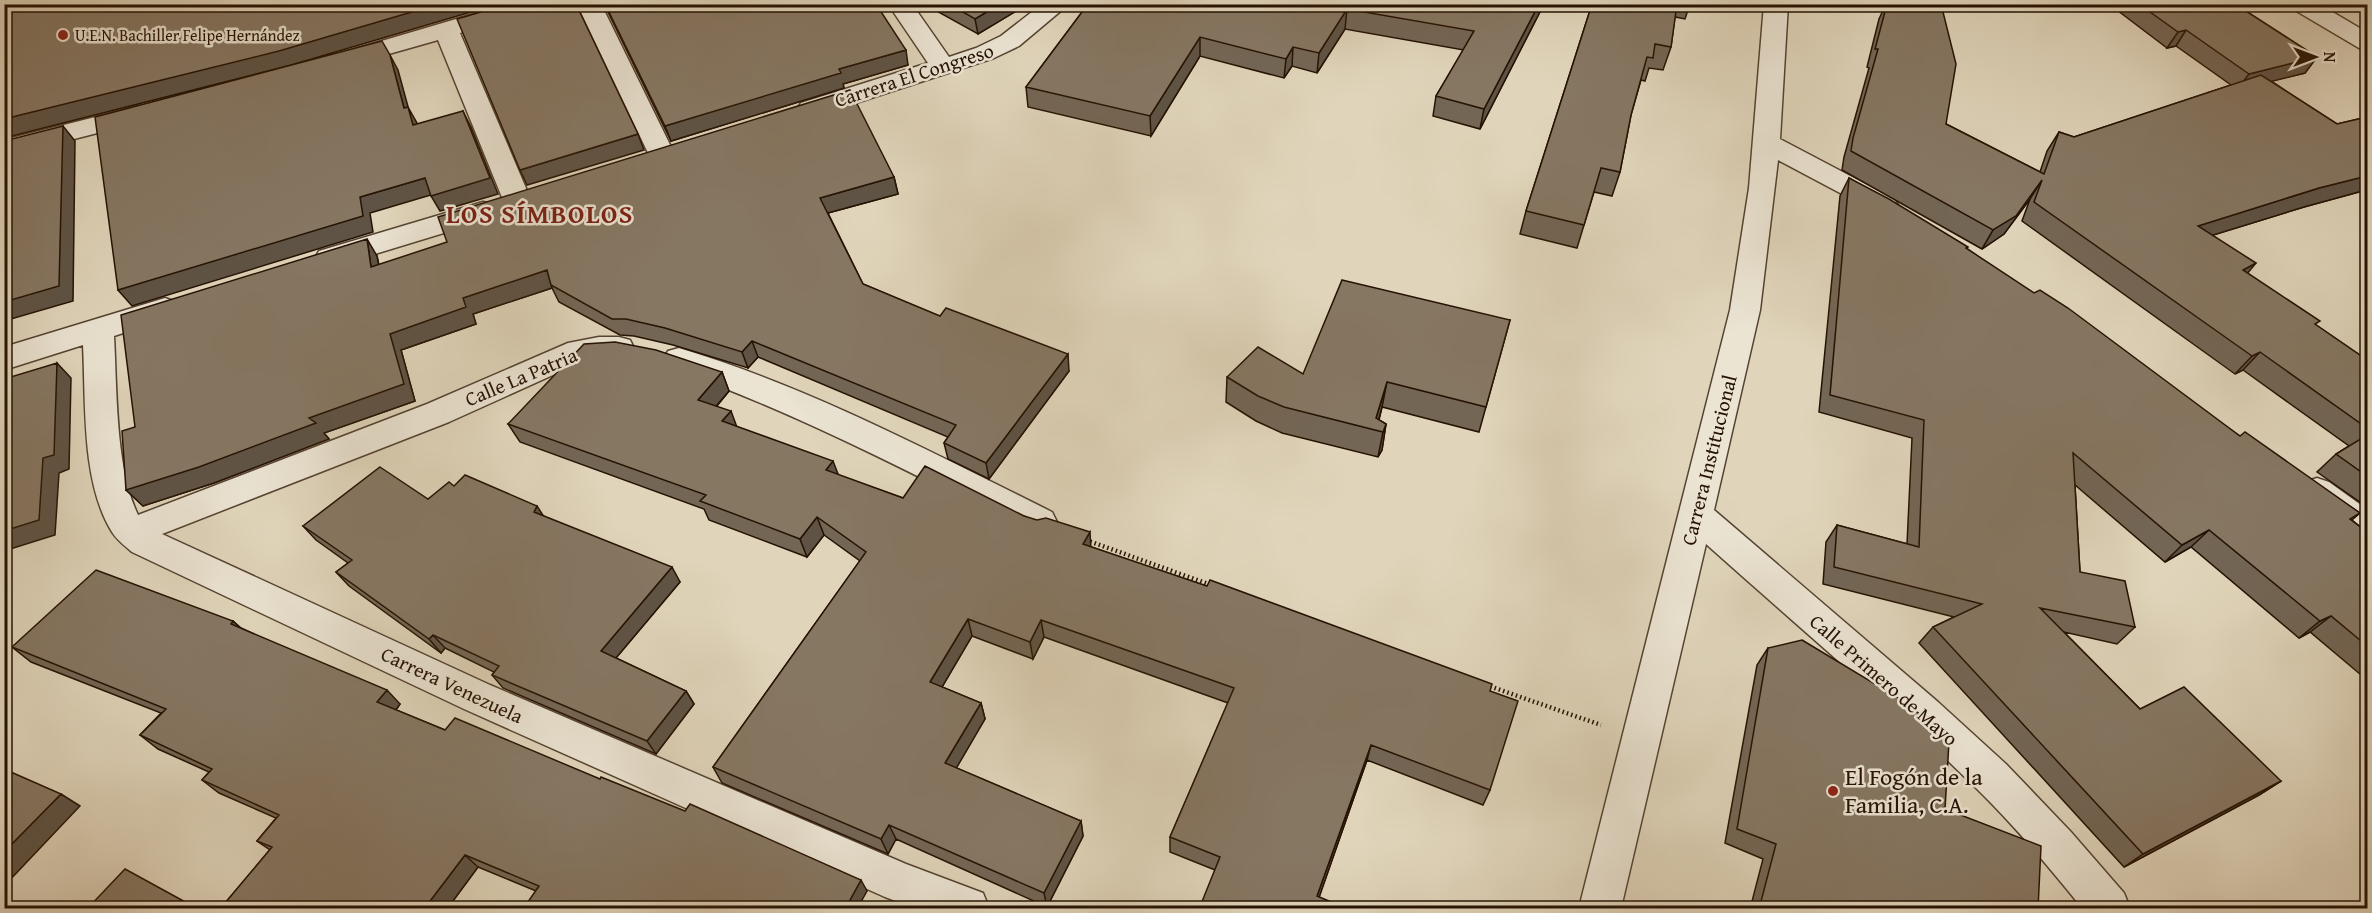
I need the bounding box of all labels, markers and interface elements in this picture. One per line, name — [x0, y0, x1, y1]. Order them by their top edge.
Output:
place label: U.E.N. Bachiller Felipe Hernández — [75, 23, 299, 47]
north arrow — [2285, 27, 2345, 87]
marker: U.E.N. Bachiller Felipe Hernández — [56, 28, 70, 42]
street label: Carrera El Congreso — [831, 35, 997, 114]
text: N — [2318, 52, 2342, 63]
district label: LOS SÍMBOLOS — [446, 194, 634, 233]
street label: Calle La Patria — [460, 340, 582, 413]
street label: Carrera Institucional — [1673, 371, 1744, 548]
street label: Calle Primero de Mayo — [1804, 607, 1965, 752]
street label: Carrera Venezuela — [376, 639, 528, 730]
place label: El Fogón de la Familia, C.A. — [1845, 759, 1983, 822]
marker: El Fogón de la Familia, C.A. — [1826, 784, 1840, 798]

